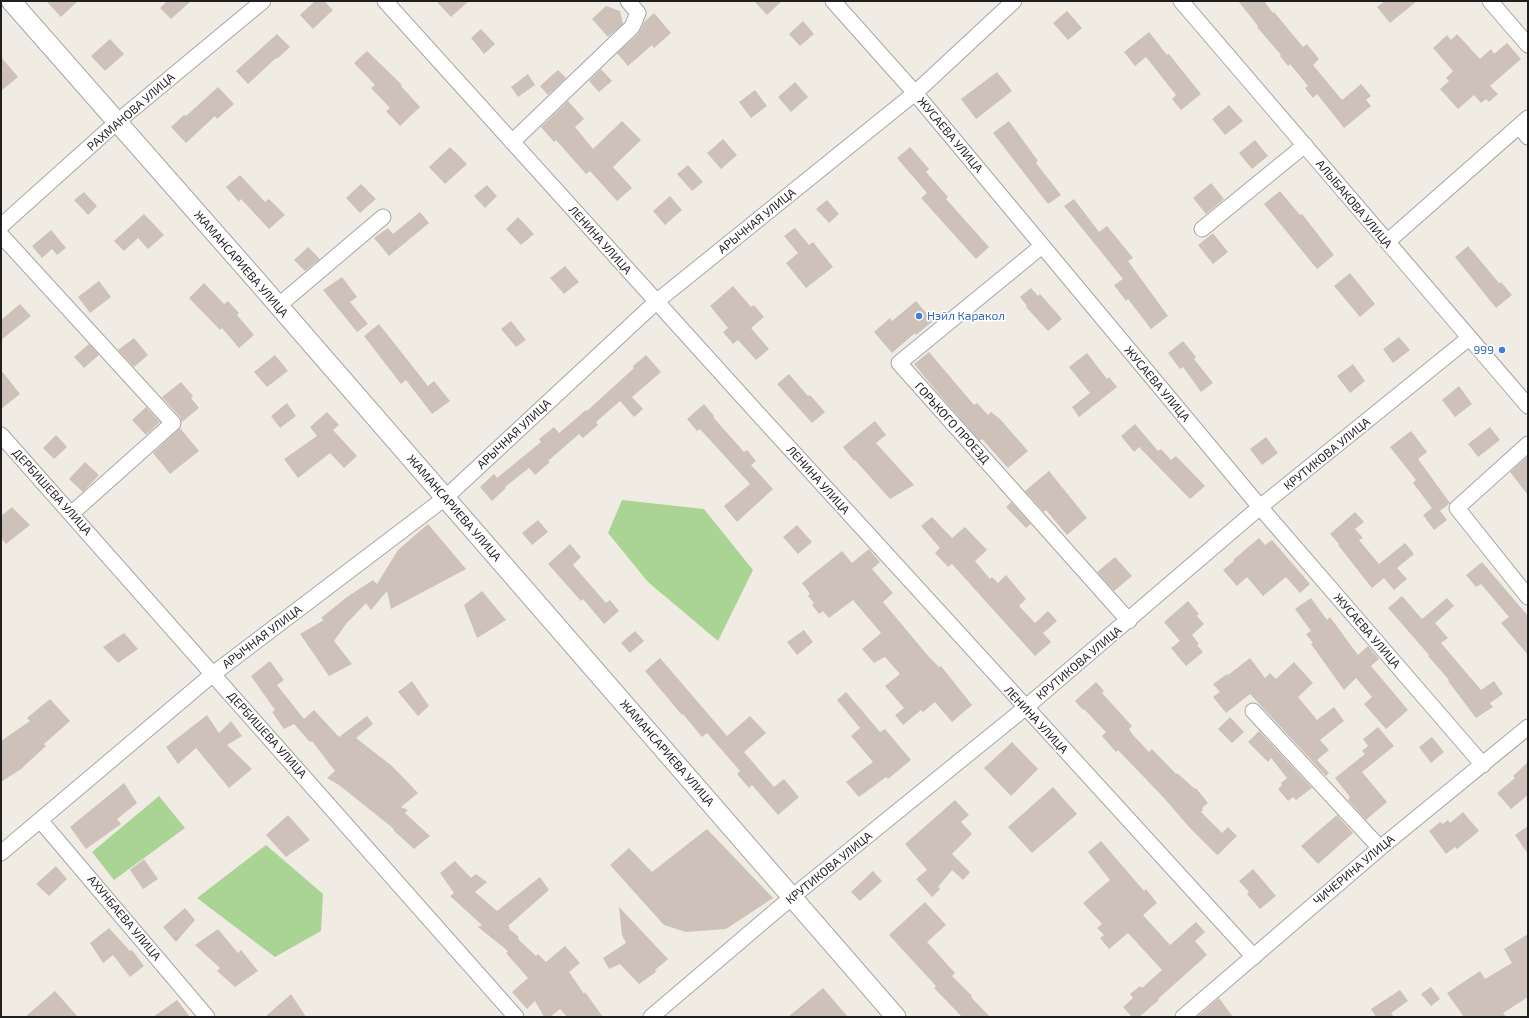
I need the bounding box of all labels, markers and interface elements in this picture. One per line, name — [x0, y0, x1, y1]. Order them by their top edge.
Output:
street label: РАХМАНОВА УЛИЦА — [84, 70, 178, 154]
street label: ЖУСАЕВА УЛИЦА — [914, 94, 986, 176]
street label: АЛЫБАКОВА УЛИЦА — [1313, 157, 1395, 251]
street label: АРЫЧНАЯ УЛИЦА — [715, 185, 799, 257]
street label: ЛЕНИНА УЛИЦА — [566, 203, 634, 277]
street label: ЖАМАНСАРИЕВА УЛИЦА — [191, 208, 291, 320]
place label: Нэйл Каракол — [927, 309, 1005, 323]
marker: Нэйл Каракол — [914, 311, 924, 321]
street label: ЖУСАЕВА УЛИЦА — [1121, 343, 1193, 425]
place label: 999 — [1473, 343, 1494, 357]
marker: 999 — [1497, 345, 1507, 355]
street label: ГОРЬКОГО ПРОЕЗД — [912, 379, 992, 467]
street label: АРЫЧНАЯ УЛИЦА — [474, 396, 554, 472]
street label: КРУТИКОВА УЛИЦА — [1281, 415, 1373, 493]
street label: ЛЕНИНА УЛИЦА — [784, 443, 852, 517]
street label: ДЕРБИШЕВА УЛИЦА — [9, 446, 95, 538]
street label: ЖАМАНСАРИЕВА УЛИЦА — [404, 452, 504, 564]
street label: ЖУСАЕВА УЛИЦА — [1331, 591, 1403, 671]
street label: АРЫЧНАЯ УЛИЦА — [219, 602, 305, 672]
street label: КРУТИКОВА УЛИЦА — [1033, 623, 1125, 703]
street label: ЛЕНИНА УЛИЦА — [1001, 683, 1071, 757]
street label: ДЕРБИШЕВА УЛИЦА — [224, 689, 310, 781]
street label: ЖАМАНСАРИЕВА УЛИЦА — [617, 697, 717, 809]
street label: КРУТИКОВА УЛИЦА — [783, 829, 875, 907]
street label: ЧИЧЕРИНА УЛИЦА — [1310, 832, 1398, 908]
street label: АХУНБАЕВА УЛИЦА — [84, 873, 164, 963]

